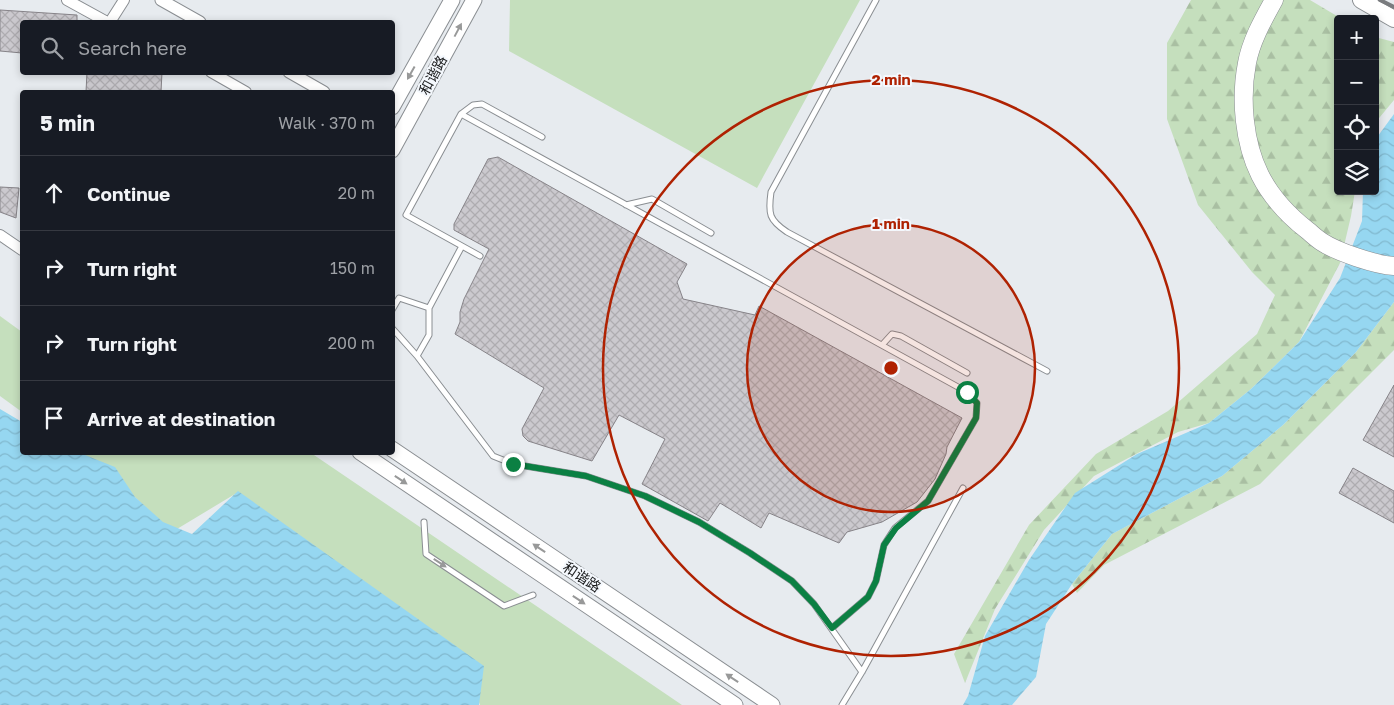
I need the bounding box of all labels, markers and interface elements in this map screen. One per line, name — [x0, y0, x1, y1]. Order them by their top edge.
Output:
map controls — [1334, 15, 1379, 195]
button: + — [1334, 15, 1379, 60]
search box — [20, 20, 395, 75]
one-way arrow — [453, 23, 462, 37]
icon: search — [38, 34, 66, 62]
text: Search here — [78, 36, 187, 59]
street label: 和谐路 — [415, 52, 450, 97]
button: − — [1334, 60, 1379, 105]
one-way arrow — [407, 66, 415, 81]
text: 2 min — [871, 70, 911, 88]
button: locate — [1334, 105, 1379, 150]
text: 5 min — [40, 110, 95, 136]
text: Walk · 370 m — [278, 113, 375, 133]
button: layers — [1334, 150, 1379, 195]
icon: ahead — [40, 179, 68, 207]
text: Continue — [87, 182, 170, 205]
text: 20 m — [338, 183, 375, 203]
text: 1 min — [872, 214, 910, 232]
icon: right — [40, 254, 68, 282]
text: Turn right — [87, 257, 177, 280]
text: 150 m — [330, 258, 375, 278]
icon: right — [40, 329, 68, 357]
text: Turn right — [87, 332, 177, 355]
text: 200 m — [328, 333, 375, 353]
centre of rings — [882, 359, 900, 377]
route start — [956, 381, 979, 404]
icon: arrive — [40, 404, 68, 432]
text: Arrive at destination — [87, 407, 275, 430]
route end — [502, 453, 525, 476]
one-way arrow — [394, 475, 407, 485]
one-way arrow — [532, 543, 546, 553]
one-way arrow — [433, 558, 446, 568]
street label: 和谐路 — [560, 558, 604, 595]
one-way arrow — [572, 595, 586, 604]
one-way arrow — [725, 673, 738, 683]

